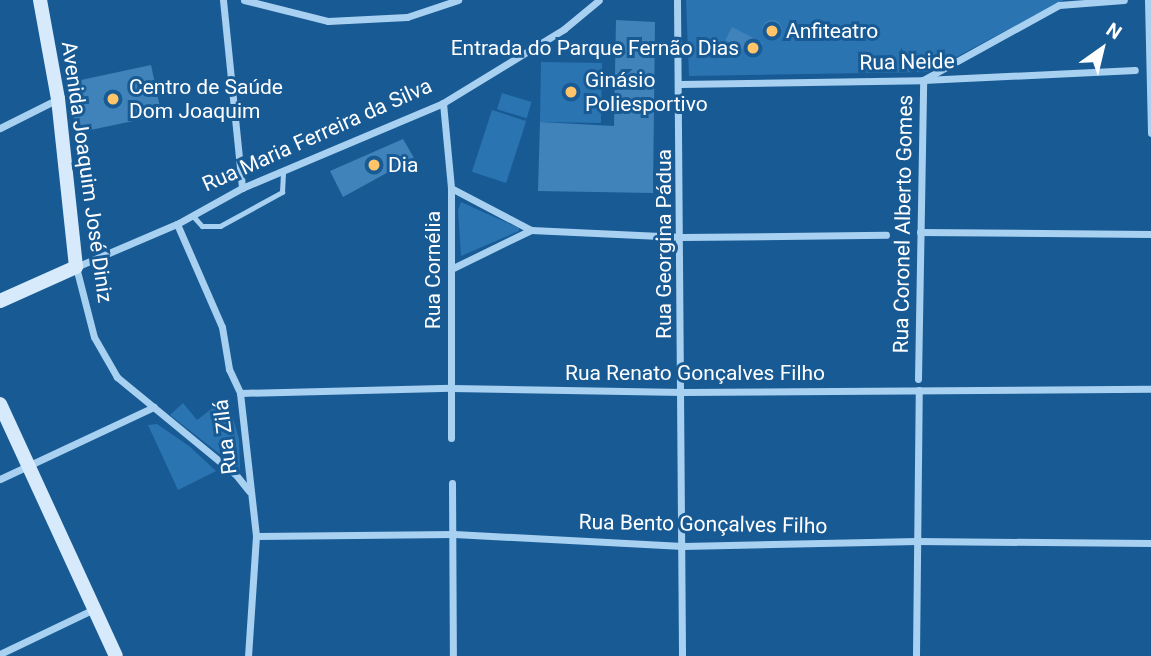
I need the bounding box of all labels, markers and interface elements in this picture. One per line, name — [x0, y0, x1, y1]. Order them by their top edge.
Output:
north arrow — [1067, 14, 1137, 84]
place label: Anfiteatro — [786, 18, 878, 44]
text: N — [1102, 18, 1126, 44]
marker: Anfiteatro — [764, 23, 780, 39]
place label: Entrada do Parque Fernão Dias — [451, 35, 739, 61]
street label: Avenida Joaquim José Diniz — [56, 40, 118, 304]
marker: Entrada do Parque Fernão Dias — [745, 40, 761, 56]
street label: Rua Neide — [859, 49, 955, 75]
place label: Ginásio Poliesportivo — [585, 67, 708, 117]
street label: Rua Maria Ferreira da Silva — [198, 73, 436, 197]
place label: Centro de Saúde Dom Joaquim — [129, 74, 283, 124]
marker: Ginásio Poliesportivo — [563, 84, 579, 100]
marker: Centro de Saúde Dom Joaquim — [103, 89, 123, 109]
street label: Rua Coronel Alberto Gomes — [888, 94, 918, 354]
street label: Rua Georgina Pádua — [651, 149, 677, 339]
place label: Dia — [388, 152, 418, 178]
marker: Dia — [366, 157, 382, 173]
street label: Rua Cornélia — [420, 211, 446, 329]
street label: Rua Renato Gonçalves Filho — [565, 360, 825, 386]
street label: Rua Zilá — [208, 398, 242, 476]
street label: Rua Bento Gonçalves Filho — [578, 509, 828, 539]

